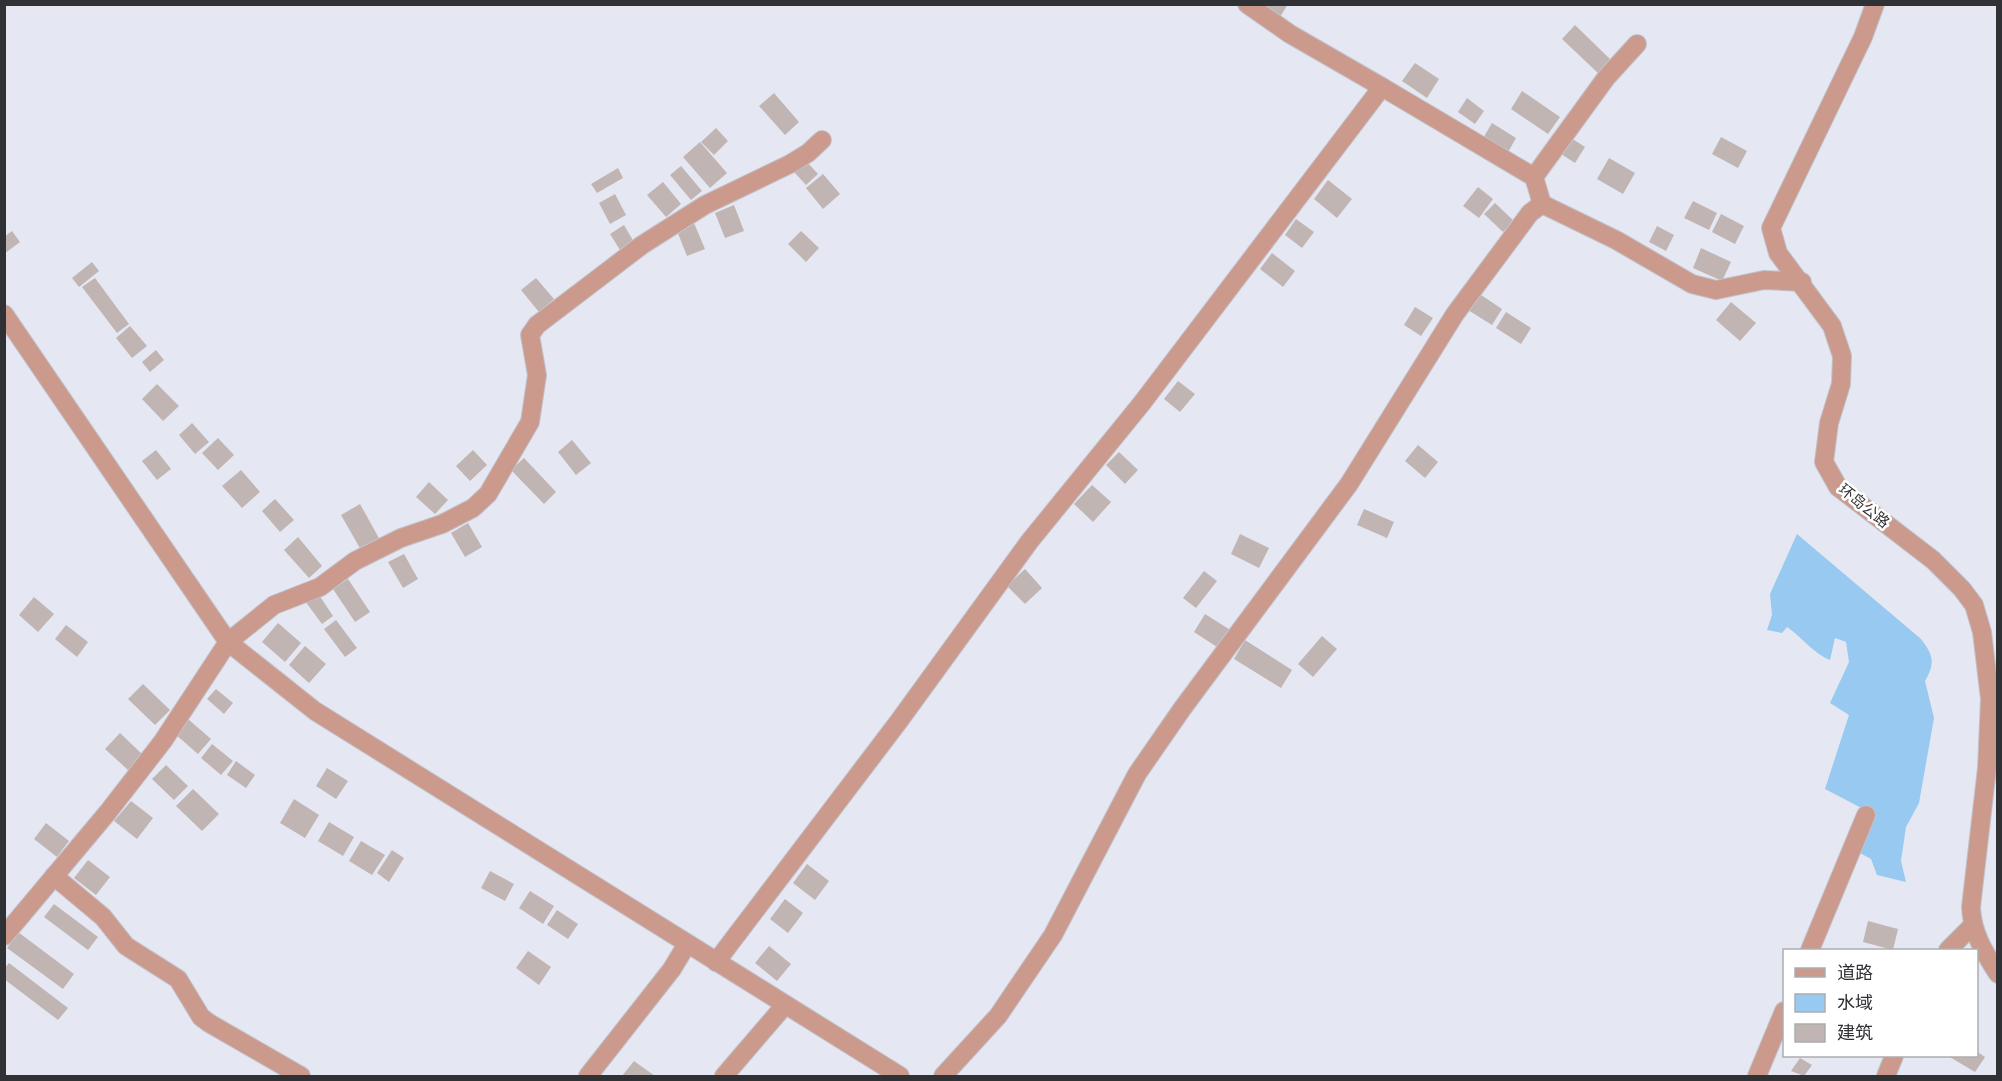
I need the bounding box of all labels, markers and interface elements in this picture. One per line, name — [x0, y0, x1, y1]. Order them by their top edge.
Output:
street label: 环岛公路 — [1834, 479, 1894, 533]
legend — [1783, 949, 1978, 1057]
text: 道路 — [1837, 960, 1873, 984]
text: 水域 — [1837, 990, 1873, 1014]
text: 建筑 — [1837, 1020, 1873, 1044]

